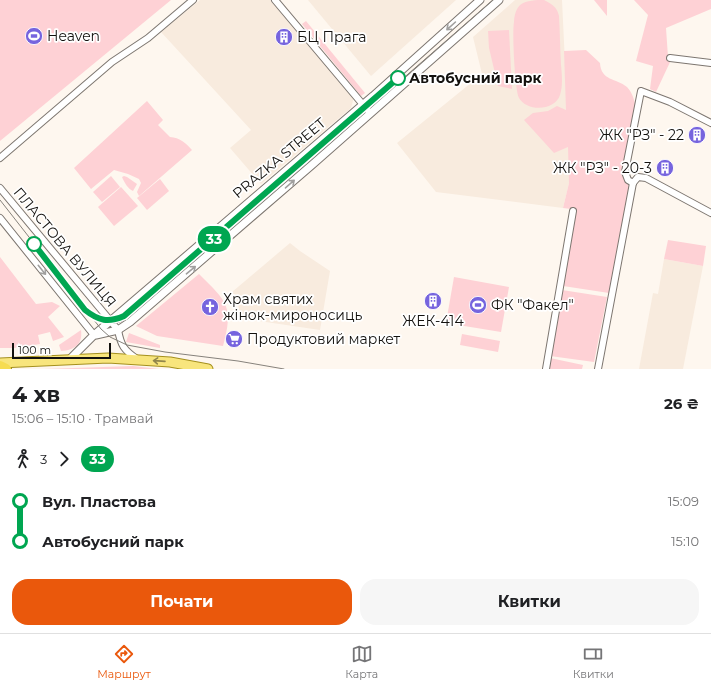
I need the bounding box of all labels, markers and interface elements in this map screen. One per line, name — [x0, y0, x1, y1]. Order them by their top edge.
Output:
one-way arrow — [446, 21, 456, 31]
sports icon: Heaven — [24, 26, 44, 46]
place label: Heaven — [47, 27, 100, 45]
building icon: БЦ Прага — [274, 27, 294, 47]
place label: БЦ Прага — [297, 28, 367, 46]
place label: Автобусний парк — [409, 69, 541, 87]
marker: Автобусний парк — [390, 70, 406, 86]
street label: PRAZKA STREET — [229, 114, 329, 202]
building icon: ЖК "РЗ" - 22 — [687, 125, 707, 145]
place label: ЖК "РЗ" - 22 — [599, 126, 684, 144]
building icon: ЖК "РЗ" - 20-3 — [655, 158, 675, 178]
place label: ЖК "РЗ" - 20-3 — [553, 159, 652, 177]
one-way arrow — [284, 180, 295, 189]
street label: ПЛАСТОВА ВУЛИЦЯ — [10, 183, 120, 311]
line badge: 33 — [196, 226, 232, 252]
text: 33 — [206, 230, 222, 248]
unlabelled marker — [26, 236, 42, 252]
one-way arrow — [38, 265, 47, 276]
one-way arrow — [186, 265, 197, 274]
place label: Храм святих жінок-мироносиць — [223, 290, 363, 324]
building icon: ЖЕК-414 — [423, 291, 443, 311]
sports icon: ФК "Факел" — [468, 295, 488, 315]
place label: ФК "Факел" — [491, 296, 574, 314]
church icon: Храм святих жінок-мироносиць — [200, 297, 220, 317]
place label: ЖЕК-414 — [402, 312, 464, 330]
supermarket icon: Продуктовий маркет — [224, 329, 244, 349]
place label: Продуктовий маркет — [247, 330, 401, 348]
scale bar — [12, 341, 111, 360]
text: 100 m — [18, 343, 51, 357]
one-way arrow — [153, 357, 166, 364]
text: 4 хв — [12, 381, 60, 408]
text: 26 ₴ — [664, 394, 699, 413]
text: 15:06 – 15:10 · Трамвай — [12, 410, 153, 426]
icon: walk — [12, 448, 34, 470]
icon: forward — [53, 448, 75, 470]
text: 33 — [89, 450, 106, 468]
text: 3 — [40, 451, 47, 467]
text: Вул. Пластова — [42, 492, 156, 511]
text: 15:09 — [668, 493, 699, 509]
text: Автобусний парк — [42, 532, 184, 551]
text: 15:10 — [671, 533, 699, 549]
button: Почати — [12, 579, 352, 625]
button: Квитки — [360, 579, 699, 625]
tab: Маршрут — [97, 643, 151, 681]
tab: Карта — [345, 643, 378, 681]
tab: Квитки — [573, 643, 614, 681]

